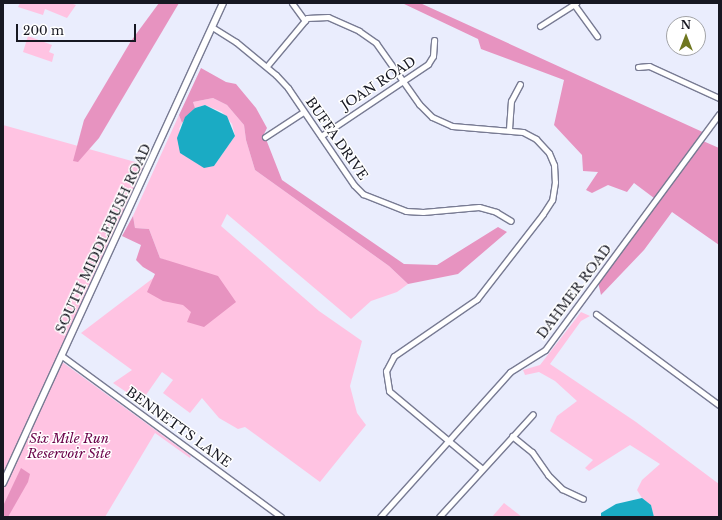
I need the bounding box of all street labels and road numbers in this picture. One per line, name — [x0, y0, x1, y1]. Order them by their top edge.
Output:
street label: JOAN ROAD — [339, 54, 419, 114]
street label: BUFFA DRIVE — [302, 94, 370, 184]
street label: SOUTH MIDDLEBUSH ROAD — [53, 142, 155, 336]
street label: DAHMER ROAD — [534, 242, 616, 342]
street label: BENNETTS LANE — [123, 385, 233, 471]

